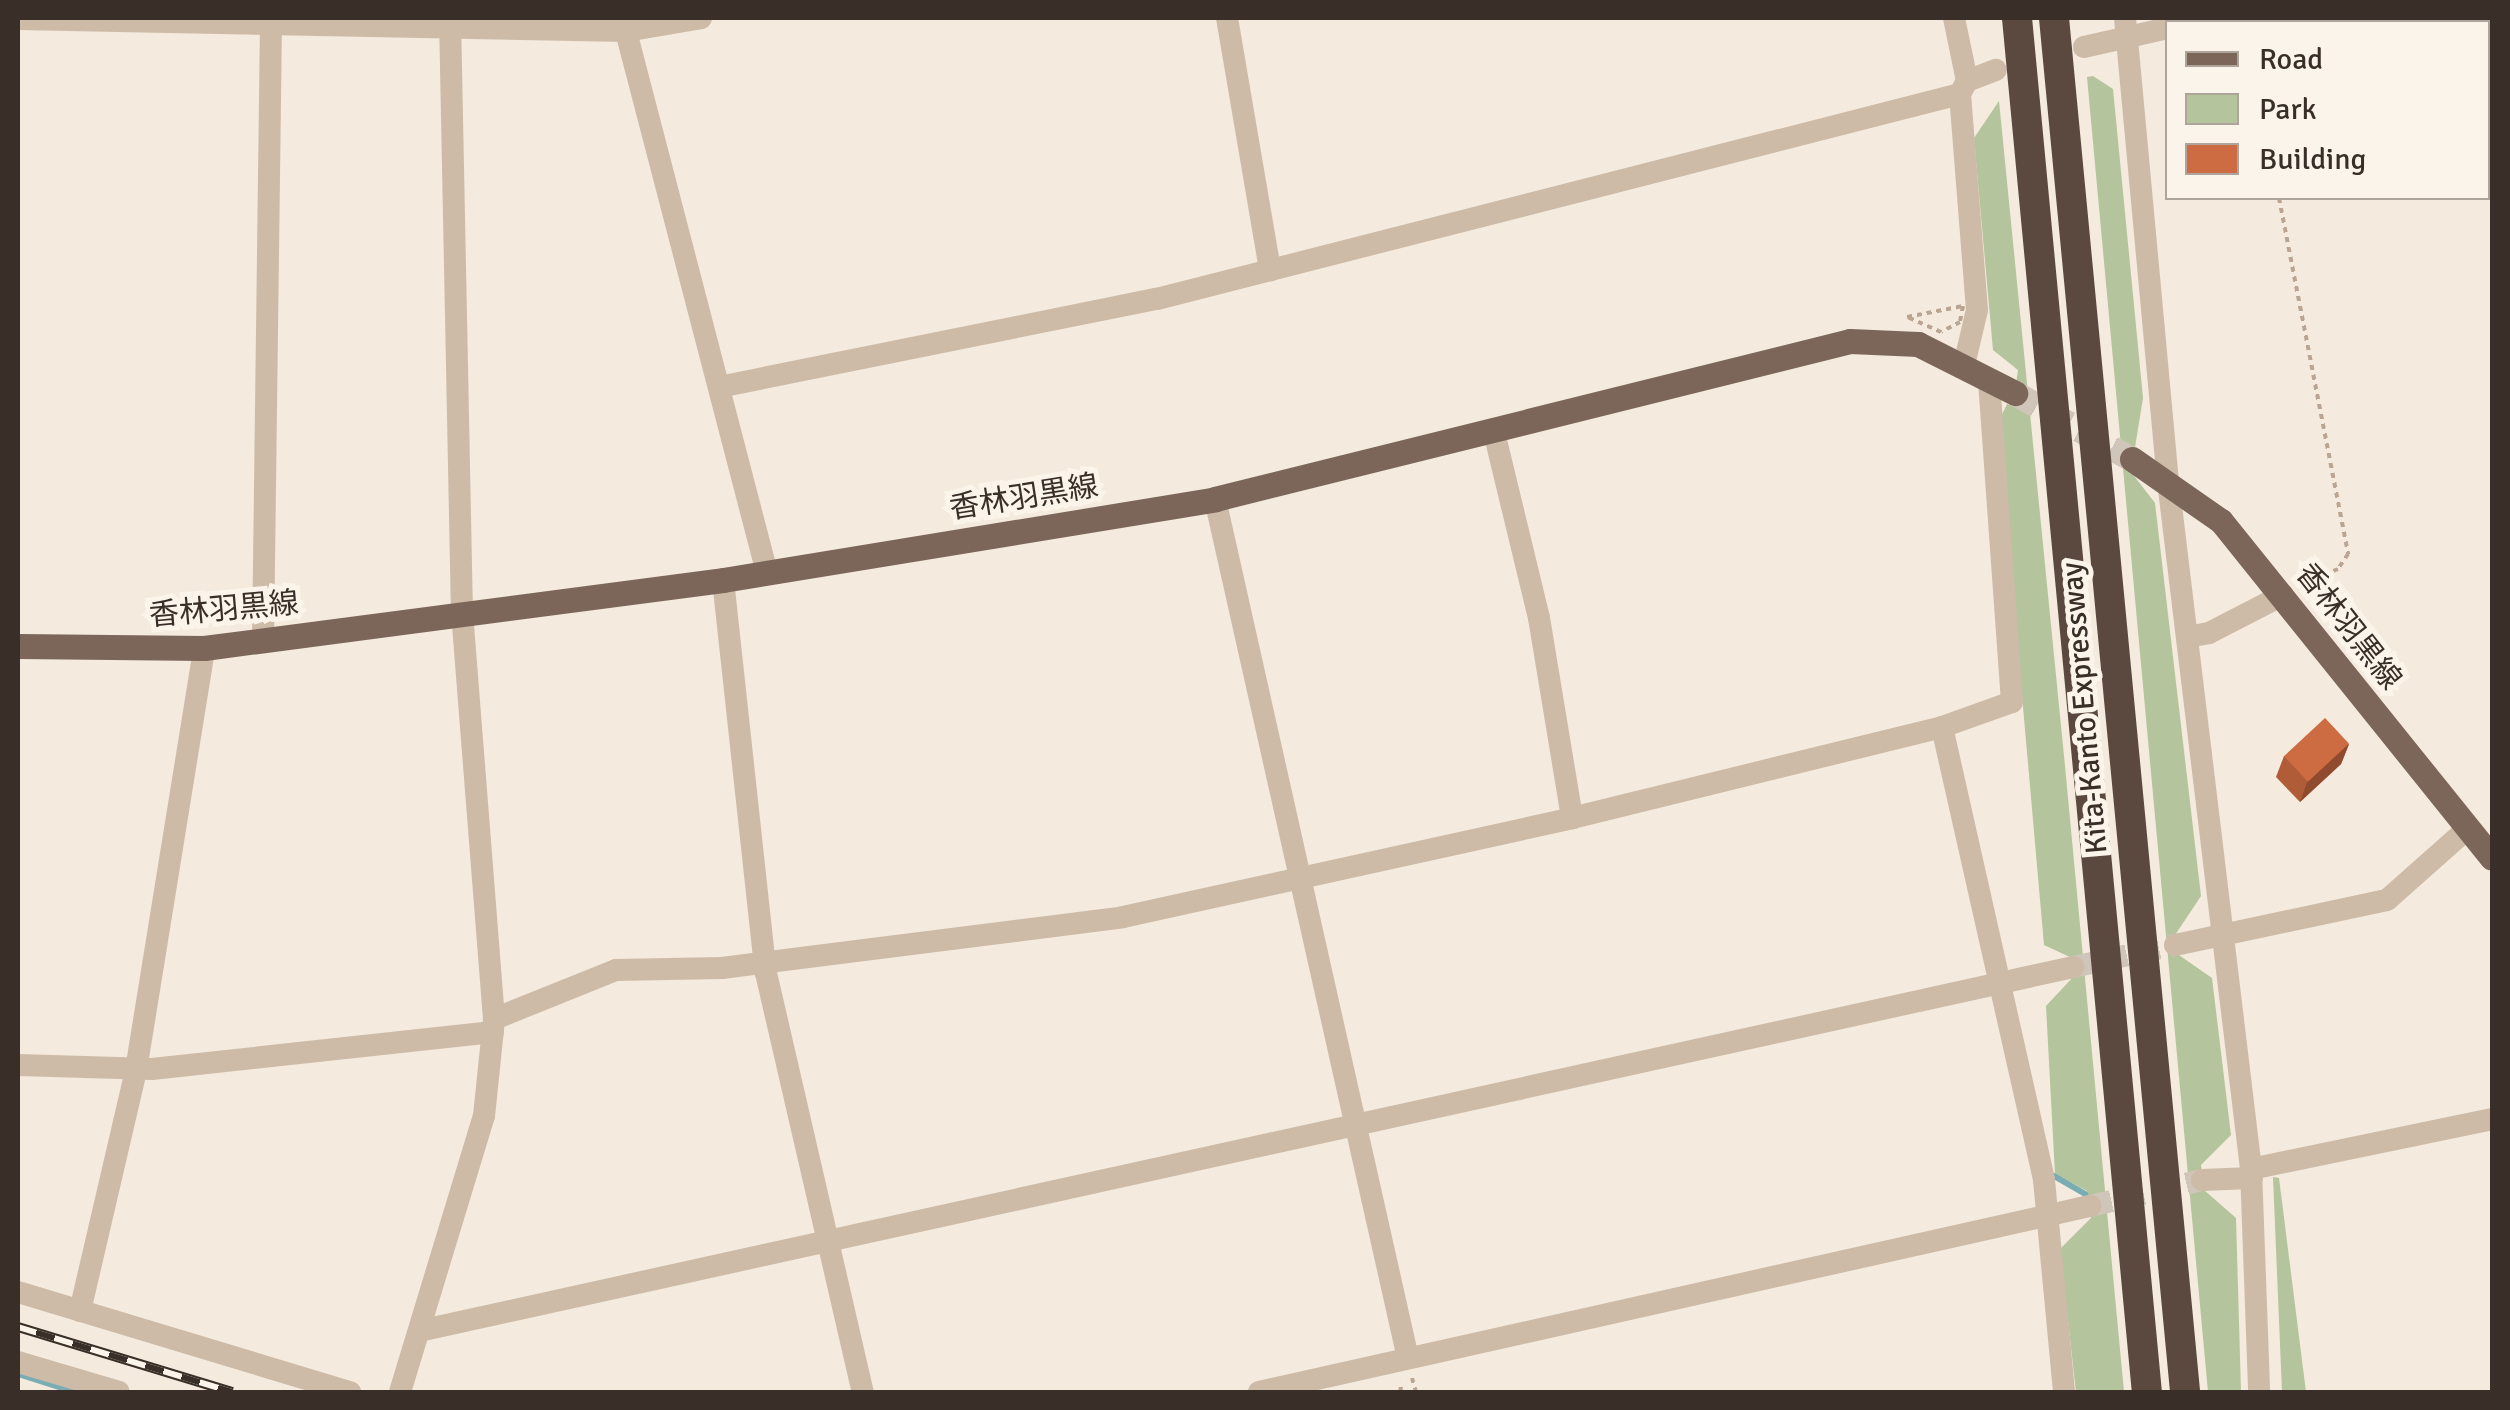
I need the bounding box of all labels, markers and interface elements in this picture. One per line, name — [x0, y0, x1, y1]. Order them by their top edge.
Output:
legend — [2165, 20, 2490, 200]
text: Road — [2259, 41, 2323, 78]
text: Park — [2259, 91, 2317, 128]
text: Building — [2259, 141, 2366, 178]
street label: 香林羽黒線 — [947, 468, 1101, 528]
street label: 香林羽黒線 — [2288, 557, 2408, 697]
street label: Kita-Kanto Expressway — [2054, 561, 2116, 855]
street label: 香林羽黒線 — [148, 586, 300, 634]

